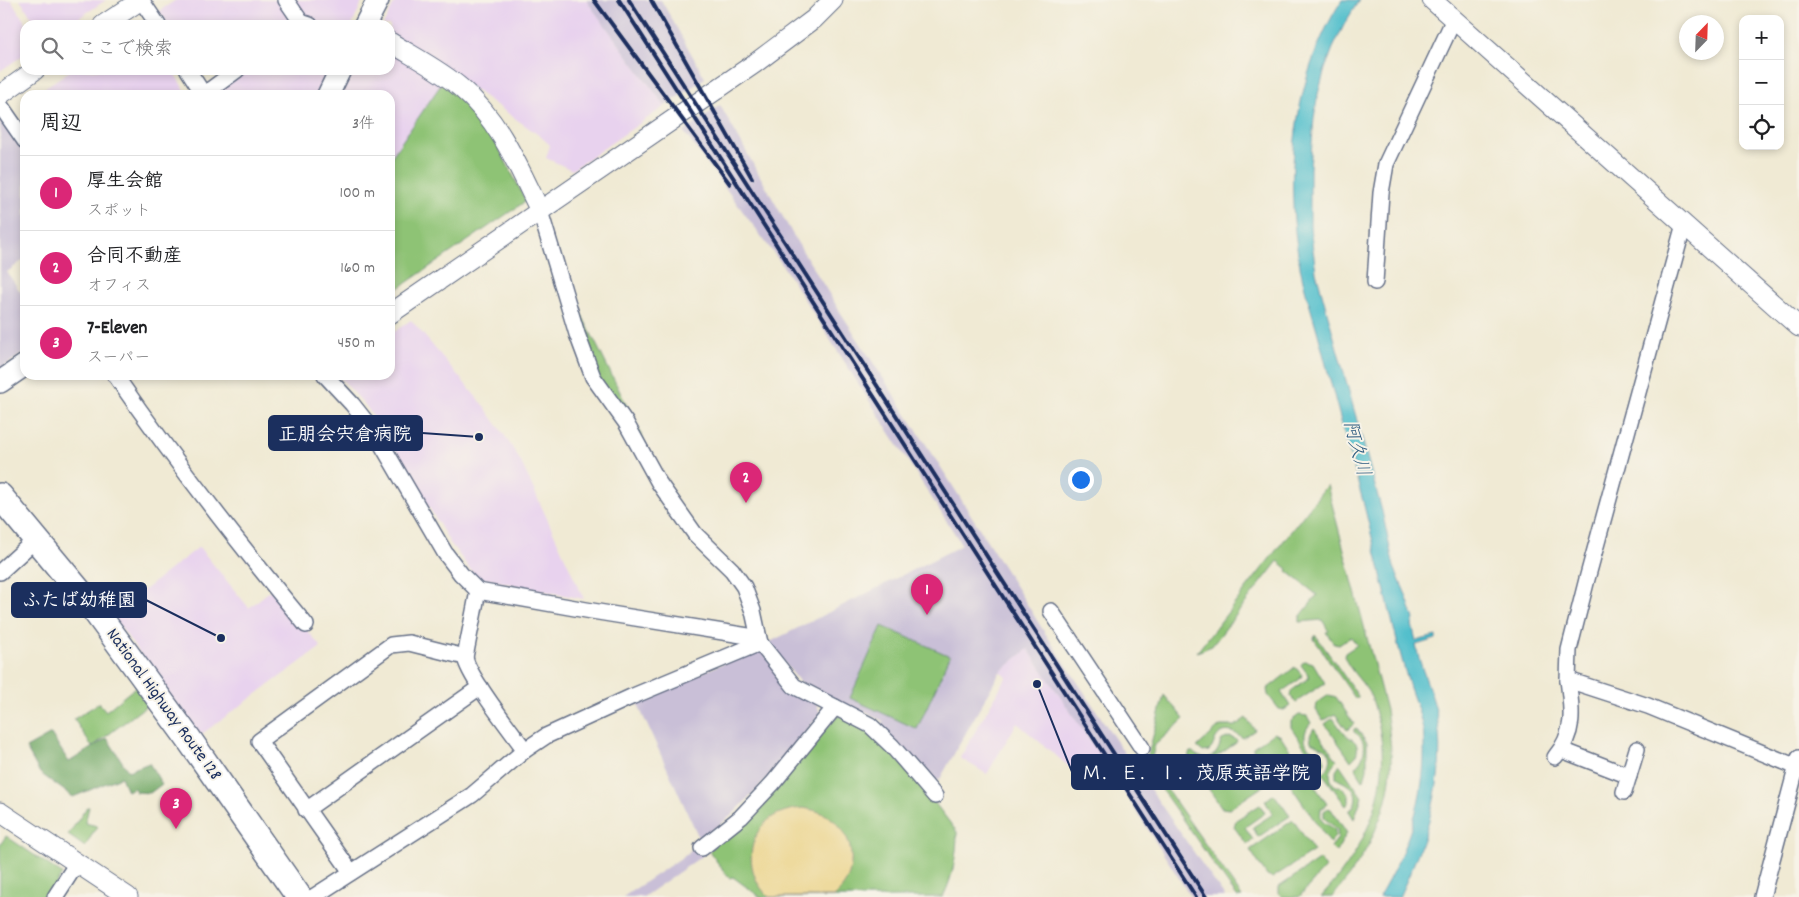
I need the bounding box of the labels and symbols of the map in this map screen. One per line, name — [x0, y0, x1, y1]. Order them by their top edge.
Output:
north arrow — [1679, 15, 1724, 60]
callout: 正朋会宍倉病院 — [269, 416, 422, 450]
water label: 阿久川 — [1335, 418, 1375, 480]
text: 正朋会宍倉病院 — [278, 423, 412, 450]
pin: 2 — [730, 462, 762, 503]
your location — [1068, 467, 1094, 493]
pin: 1 — [911, 574, 943, 615]
callout: ふたば幼稚園 — [12, 583, 146, 617]
text: ふたば幼稚園 — [22, 589, 136, 616]
street label: National Highway Route 128 — [99, 624, 227, 786]
callout: Ｍ．Ｅ．Ｉ．茂原英語学院 — [1072, 755, 1320, 789]
text: Ｍ．Ｅ．Ｉ．茂原英語学院 — [1082, 762, 1310, 789]
pin: 3 — [160, 788, 192, 829]

